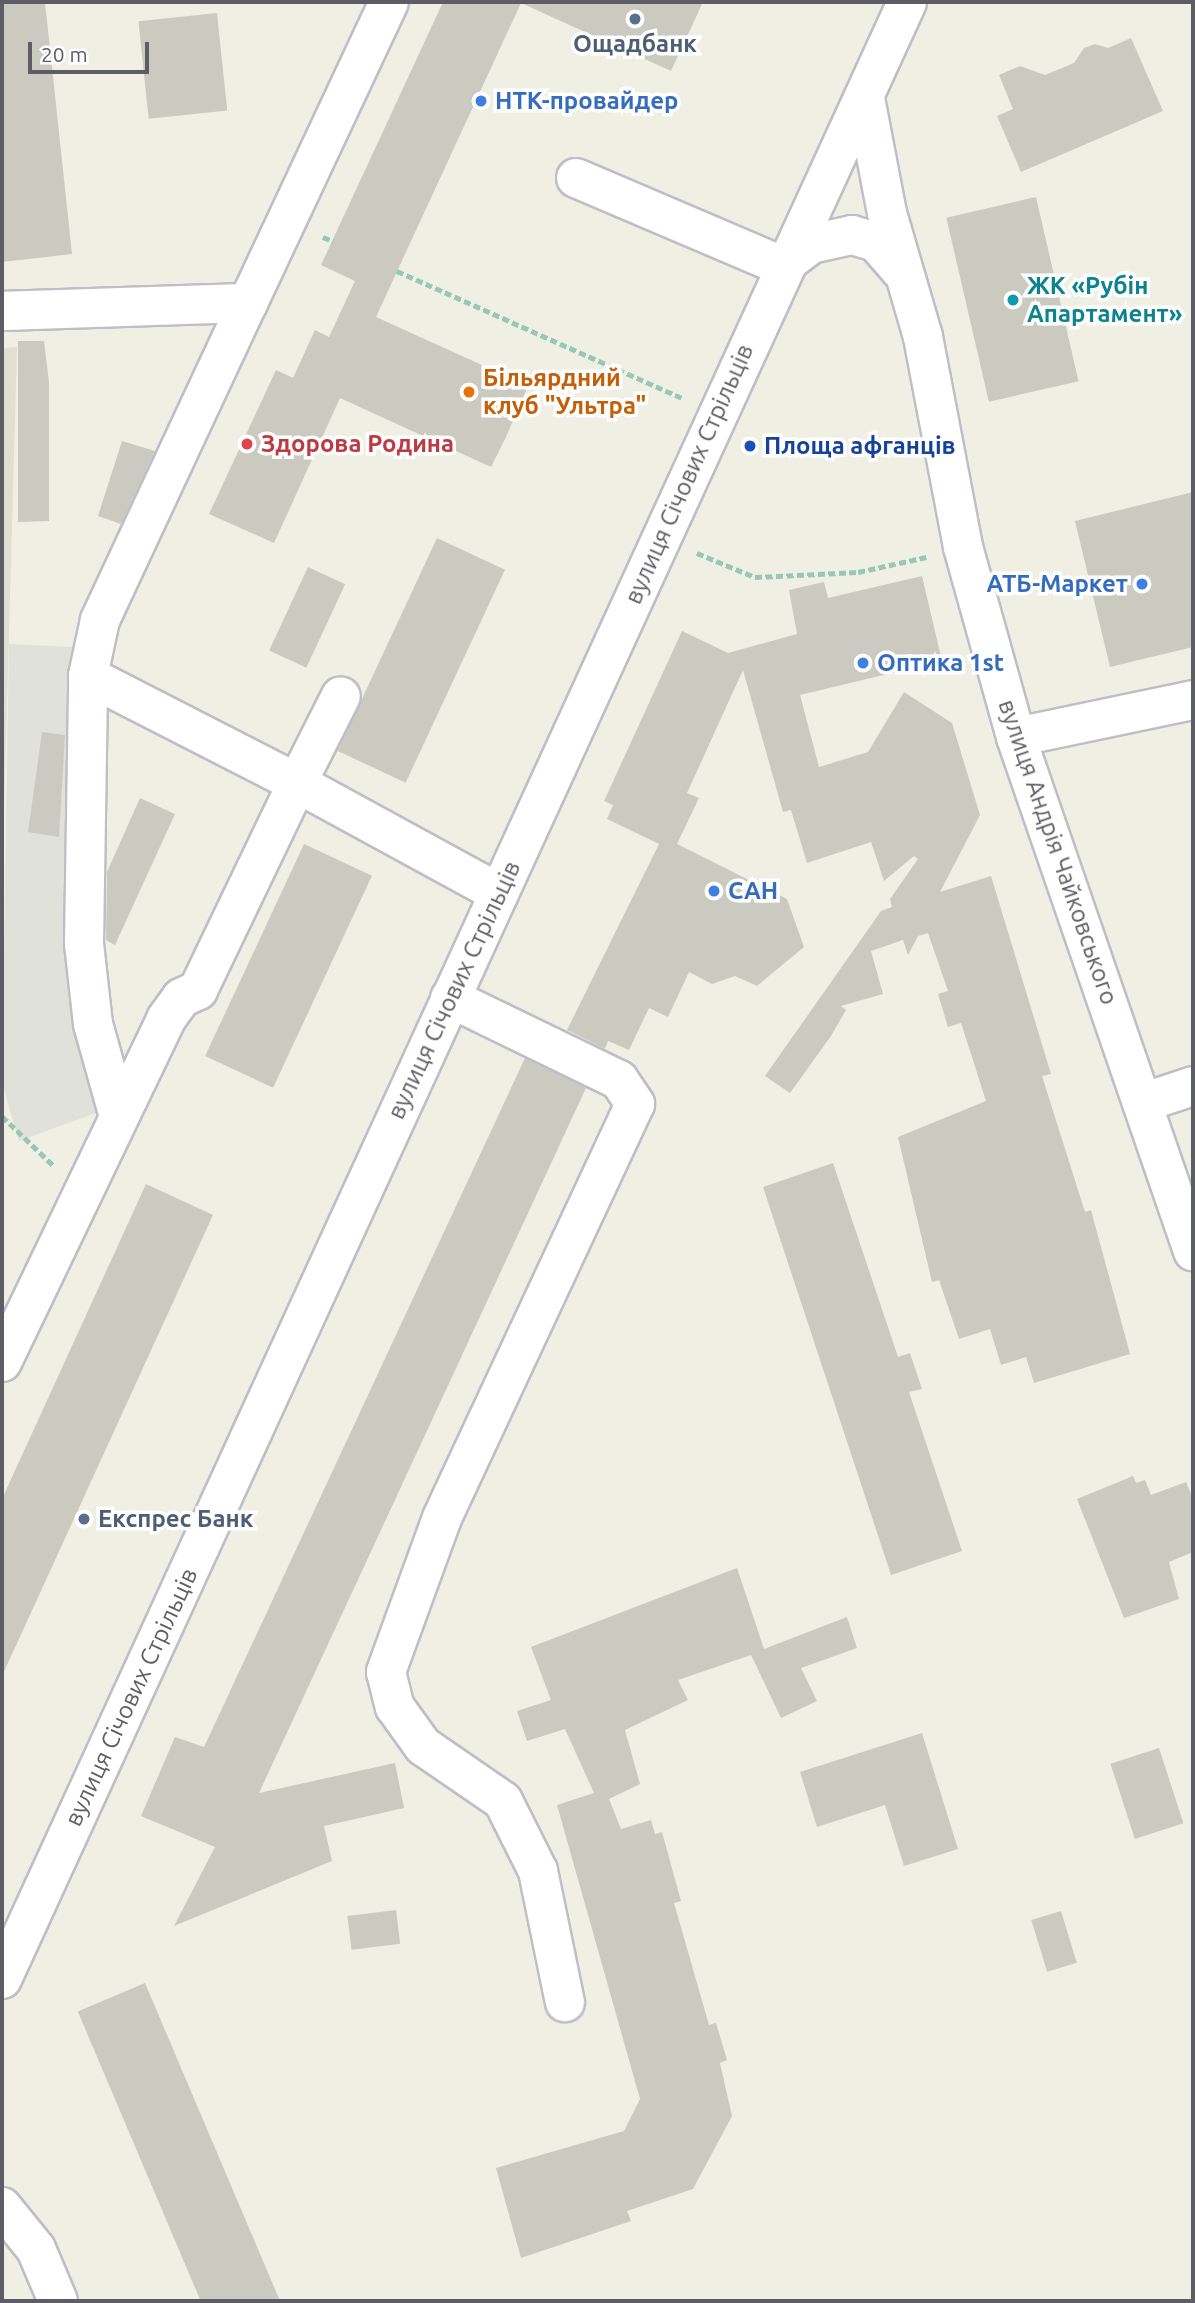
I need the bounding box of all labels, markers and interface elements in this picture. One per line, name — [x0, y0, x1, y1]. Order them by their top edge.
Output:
marker: Ощадбанк — [627, 11, 643, 27]
scale bar — [32, 28, 152, 72]
place label: Ощадбанк — [573, 30, 697, 58]
text: 20 m — [41, 42, 88, 66]
place label: НТК-провайдер — [495, 87, 678, 115]
marker: НТК-провайдер — [473, 93, 489, 109]
place label: ЖК «Рубін Апартамент» — [1027, 272, 1182, 328]
marker: ЖК «Рубін Апартамент» — [1005, 292, 1021, 308]
street label: вулиця Січових Стрільців — [619, 340, 759, 608]
place label: Більярдний клуб "Ультра" — [483, 364, 646, 420]
marker: Більярдний клуб "Ультра" — [461, 384, 477, 400]
place label: Здорова Родина — [261, 430, 454, 458]
place label: Площа афганців — [764, 432, 956, 460]
marker: Здорова Родина — [239, 436, 255, 452]
marker: Площа афганців — [742, 438, 758, 454]
place label: АТБ-Маркет — [987, 570, 1128, 598]
marker: АТБ-Маркет — [1134, 576, 1150, 592]
place label: Оптика 1st — [877, 649, 1004, 677]
marker: Оптика 1st — [855, 655, 871, 671]
street label: вулиця Андрія Чайковського — [992, 696, 1124, 1008]
street label: вулиця Січових Стрільців — [381, 856, 527, 1124]
place label: САН — [728, 877, 778, 905]
marker: САН — [706, 883, 722, 899]
place label: Експрес Банк — [98, 1505, 253, 1533]
marker: Експрес Банк — [76, 1511, 92, 1527]
street label: вулиця Січових Стрільців — [58, 1563, 204, 1831]

